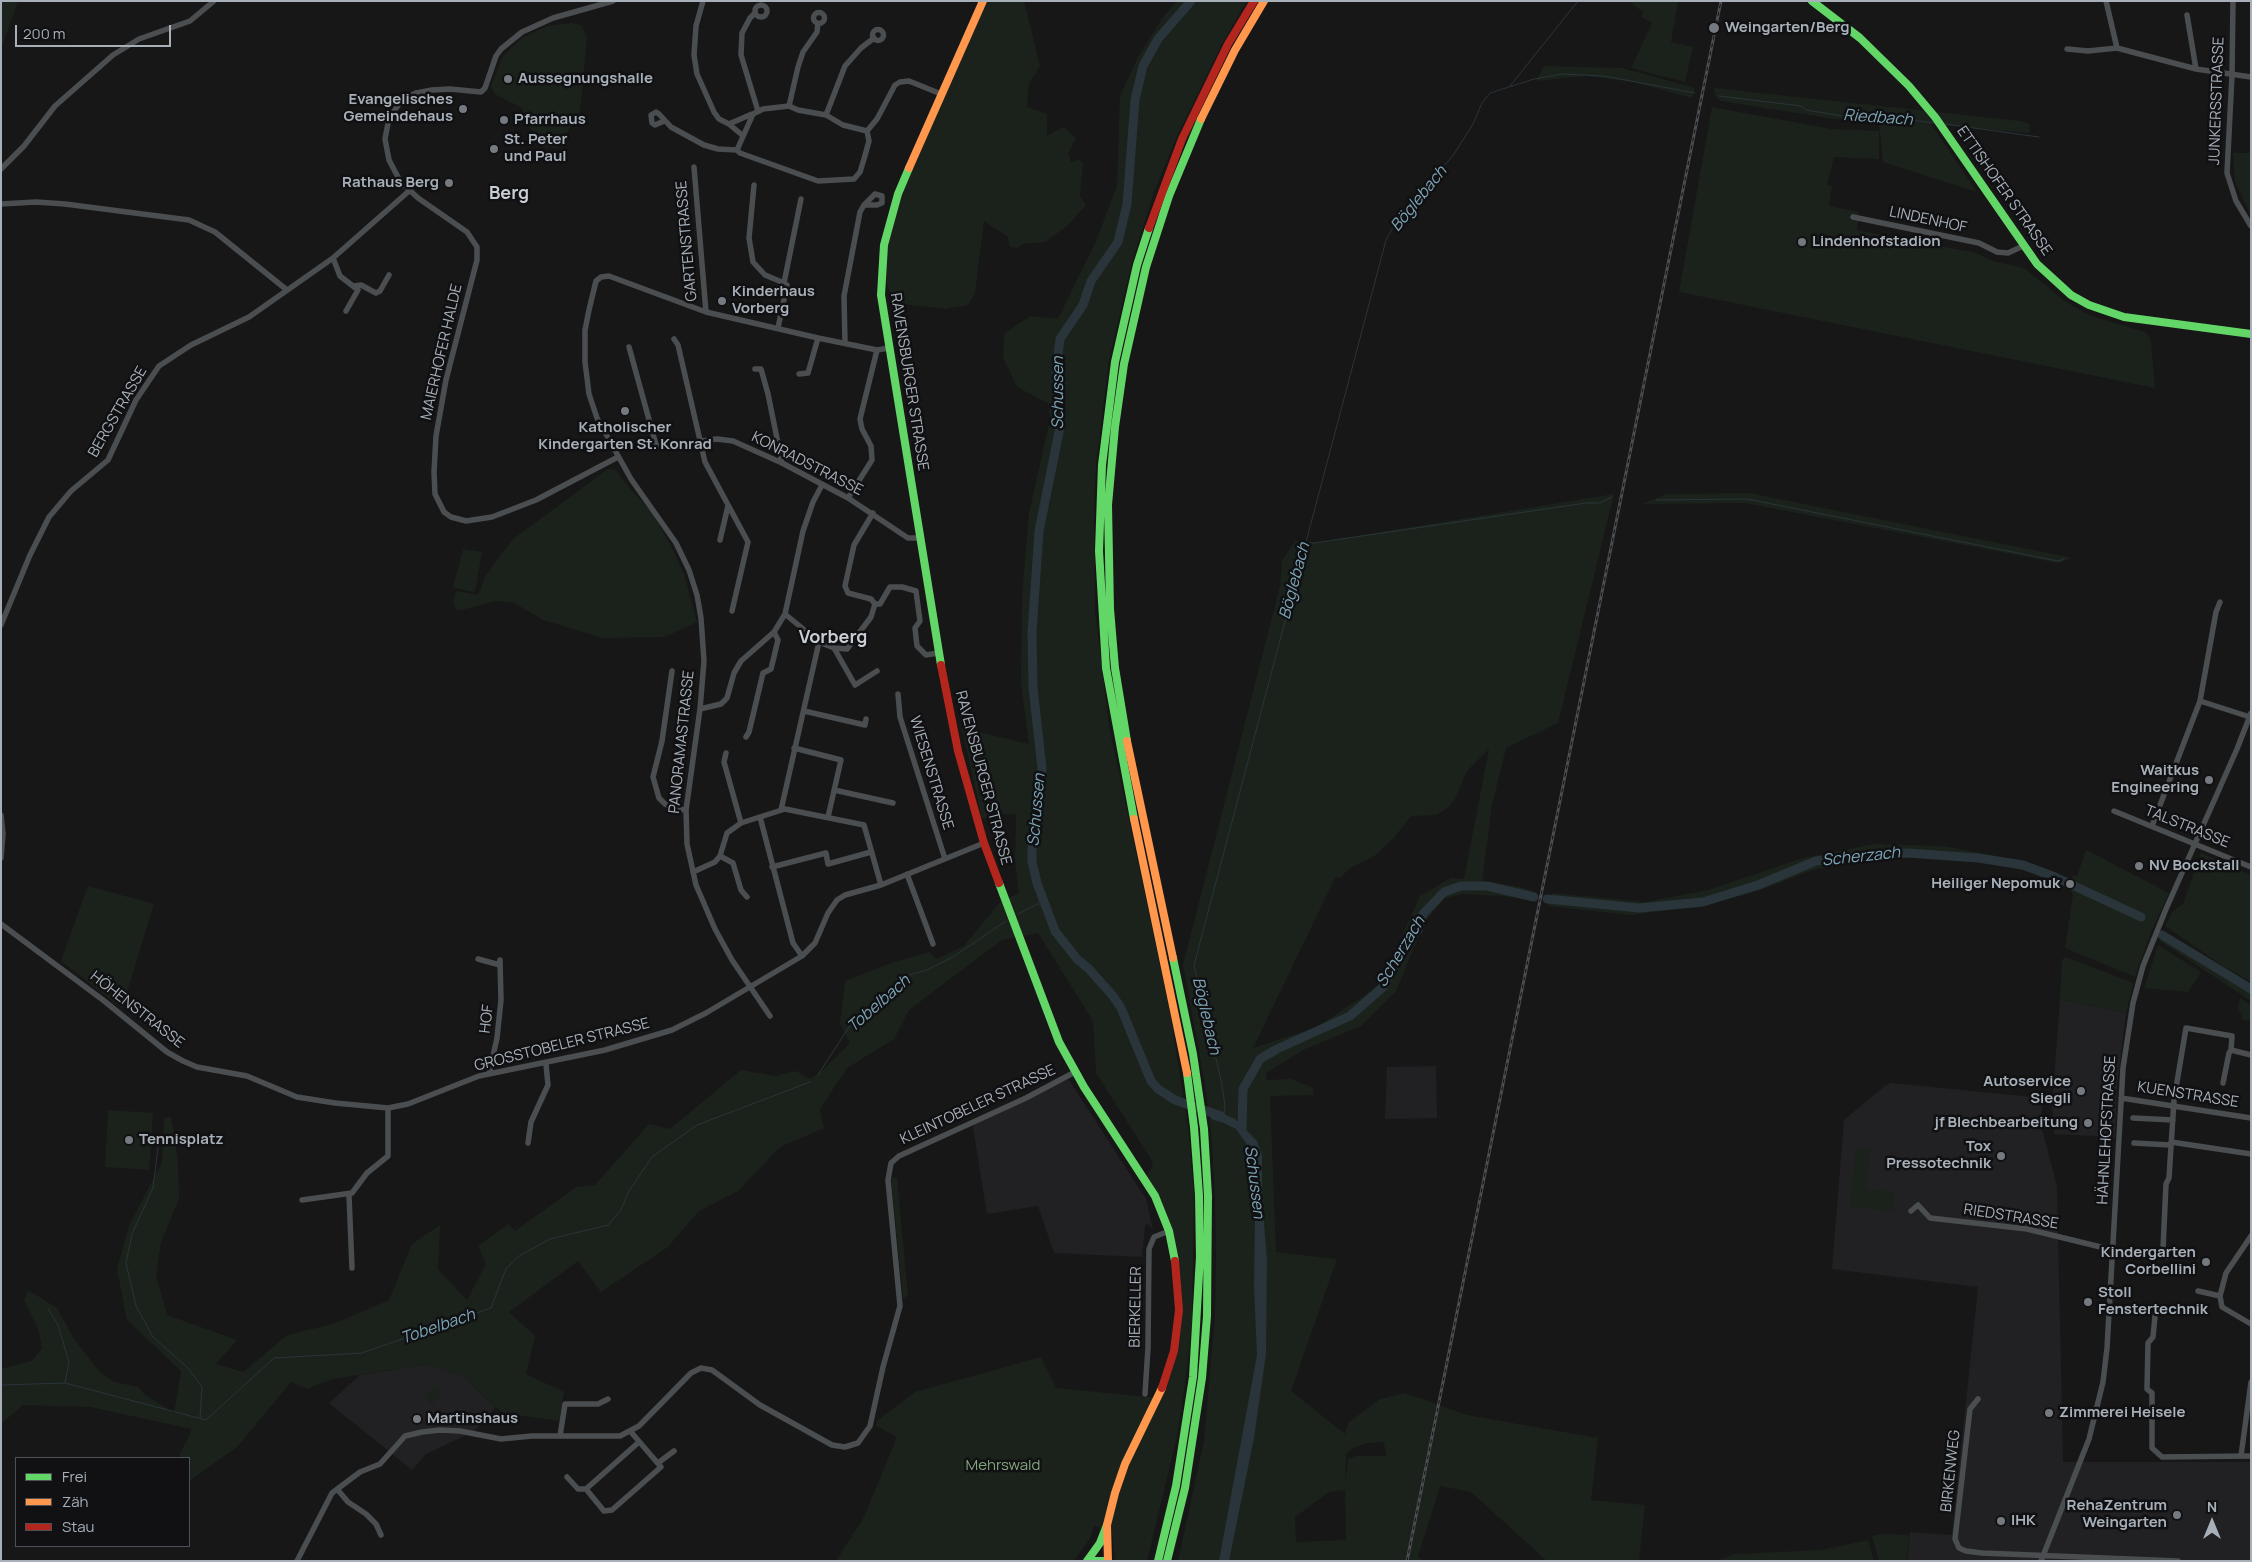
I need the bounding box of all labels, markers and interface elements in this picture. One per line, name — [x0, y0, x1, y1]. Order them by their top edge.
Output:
scale bar — [18, 15, 174, 47]
place label: Weingarten/Berg — [1725, 19, 1849, 37]
marker: Weingarten/Berg — [1707, 21, 1721, 35]
text: 200 m — [23, 23, 66, 44]
street label: JUNKERSSTRASSE — [2206, 37, 2228, 165]
place label: Aussegnungshalle — [518, 70, 653, 88]
marker: Aussegnungshalle — [502, 73, 514, 85]
place label: Evangelisches Gemeindehaus — [344, 91, 453, 126]
marker: Evangelisches Gemeindehaus — [457, 103, 469, 115]
water label: Riedbach — [1843, 106, 1913, 130]
place label: Pfarrhaus — [514, 111, 586, 129]
marker: Pfarrhaus — [498, 114, 510, 126]
street label: ETTISHOFER STRASSE — [1952, 123, 2056, 259]
place label: St. Peter und Paul — [504, 131, 567, 166]
marker: St. Peter und Paul — [488, 143, 500, 155]
water label: Böglebach — [1387, 162, 1451, 236]
place label: Rathaus Berg — [342, 174, 439, 192]
marker: Rathaus Berg — [443, 177, 455, 189]
street label: GARTENSTRASSE — [673, 180, 701, 302]
district label: Berg — [489, 183, 529, 205]
street label: LINDENHOF — [1887, 203, 1969, 237]
place label: Lindenhofstadion — [1812, 233, 1941, 251]
marker: Lindenhofstadion — [1796, 236, 1808, 248]
street label: MAIERHOFER HALDE — [418, 282, 466, 422]
place label: Kinderhaus Vorberg — [732, 283, 815, 318]
street label: RAVENSBURGER STRASSE — [886, 292, 932, 472]
marker: Kinderhaus Vorberg — [716, 295, 728, 307]
water label: Schussen — [1049, 356, 1069, 430]
street label: BERGSTRASSE — [85, 363, 151, 461]
marker: Katholischer Kindergarten St. Konrad — [619, 405, 631, 417]
place label: Katholischer Kindergarten St. Konrad — [538, 419, 712, 454]
street label: KONRADSTRASSE — [748, 428, 866, 500]
water label: Böglebach — [1276, 541, 1314, 621]
district label: Vorberg — [799, 627, 867, 649]
street label: PANORAMASTRASSE — [666, 670, 698, 814]
street label: RAVENSBURGER STRASSE — [951, 689, 1015, 867]
street label: WIESENSTRASSE — [905, 714, 957, 832]
place label: Waitkus Engineering — [2111, 762, 2199, 797]
water label: Schussen — [1024, 773, 1050, 847]
marker: Waitkus Engineering — [2203, 774, 2215, 786]
street label: TALSTRASSE — [2142, 802, 2232, 852]
water label: Scherzach — [1821, 843, 1901, 871]
place label: NV Bockstall — [2149, 857, 2239, 875]
marker: NV Bockstall — [2133, 860, 2145, 872]
place label: Heiliger Nepomuk — [1931, 875, 2060, 893]
marker: Heiliger Nepomuk — [2064, 878, 2076, 890]
water label: Scherzach — [1373, 913, 1429, 991]
street label: HÖHENSTRASSE — [86, 968, 188, 1052]
water label: Tobelbach — [844, 971, 914, 1037]
water label: Böglebach — [1188, 976, 1224, 1056]
street label: HOF — [476, 1004, 498, 1034]
street label: GROSSTOBELER STRASSE — [473, 1015, 651, 1075]
street label: HÄHNLEHOFSTRASSE — [2094, 1055, 2120, 1205]
street label: KLEINTOBELER STRASSE — [898, 1061, 1058, 1149]
place label: Autoservice Siegli — [1983, 1073, 2071, 1108]
street label: KUENSTRASSE — [2136, 1078, 2240, 1112]
marker: Autoservice Siegli — [2075, 1085, 2087, 1097]
place label: jf Blechbearbeitung — [1935, 1114, 2078, 1132]
marker: jf Blechbearbeitung — [2082, 1117, 2094, 1129]
place label: Tennisplatz — [139, 1131, 223, 1149]
marker: Tennisplatz — [123, 1134, 135, 1146]
place label: Tox Pressotechnik — [1886, 1138, 1991, 1173]
water label: Schussen — [1240, 1145, 1268, 1219]
marker: Tox Pressotechnik — [1995, 1150, 2007, 1162]
street label: RIEDSTRASSE — [1962, 1201, 2060, 1233]
place label: Kindergarten Corbellini — [2101, 1244, 2196, 1279]
marker: Kindergarten Corbellini — [2200, 1256, 2212, 1268]
street label: BIERKELLER — [1126, 1266, 1146, 1348]
place label: Stoll Fenstertechnik — [2098, 1284, 2208, 1319]
marker: Stoll Fenstertechnik — [2082, 1296, 2094, 1308]
water label: Tobelbach — [398, 1305, 478, 1349]
place label: Zimmerei Heisele — [2059, 1404, 2186, 1422]
marker: Zimmerei Heisele — [2043, 1407, 2055, 1419]
place label: Martinshaus — [427, 1410, 518, 1428]
marker: Martinshaus — [411, 1413, 423, 1425]
street label: BIRKENWEG — [1938, 1429, 1964, 1513]
legend — [15, 1457, 190, 1547]
park label: Mehrswald — [966, 1457, 1040, 1475]
text: Frei — [62, 1466, 87, 1487]
text: Zäh — [62, 1491, 88, 1512]
place label: RehaZentrum Weingarten — [2067, 1497, 2167, 1532]
north arrow — [2187, 1497, 2237, 1547]
text: N — [2207, 1497, 2217, 1516]
marker: RehaZentrum Weingarten — [2171, 1509, 2183, 1521]
place label: IHK — [2011, 1512, 2036, 1530]
marker: IHK — [1995, 1515, 2007, 1527]
text: Stau — [62, 1516, 95, 1537]

